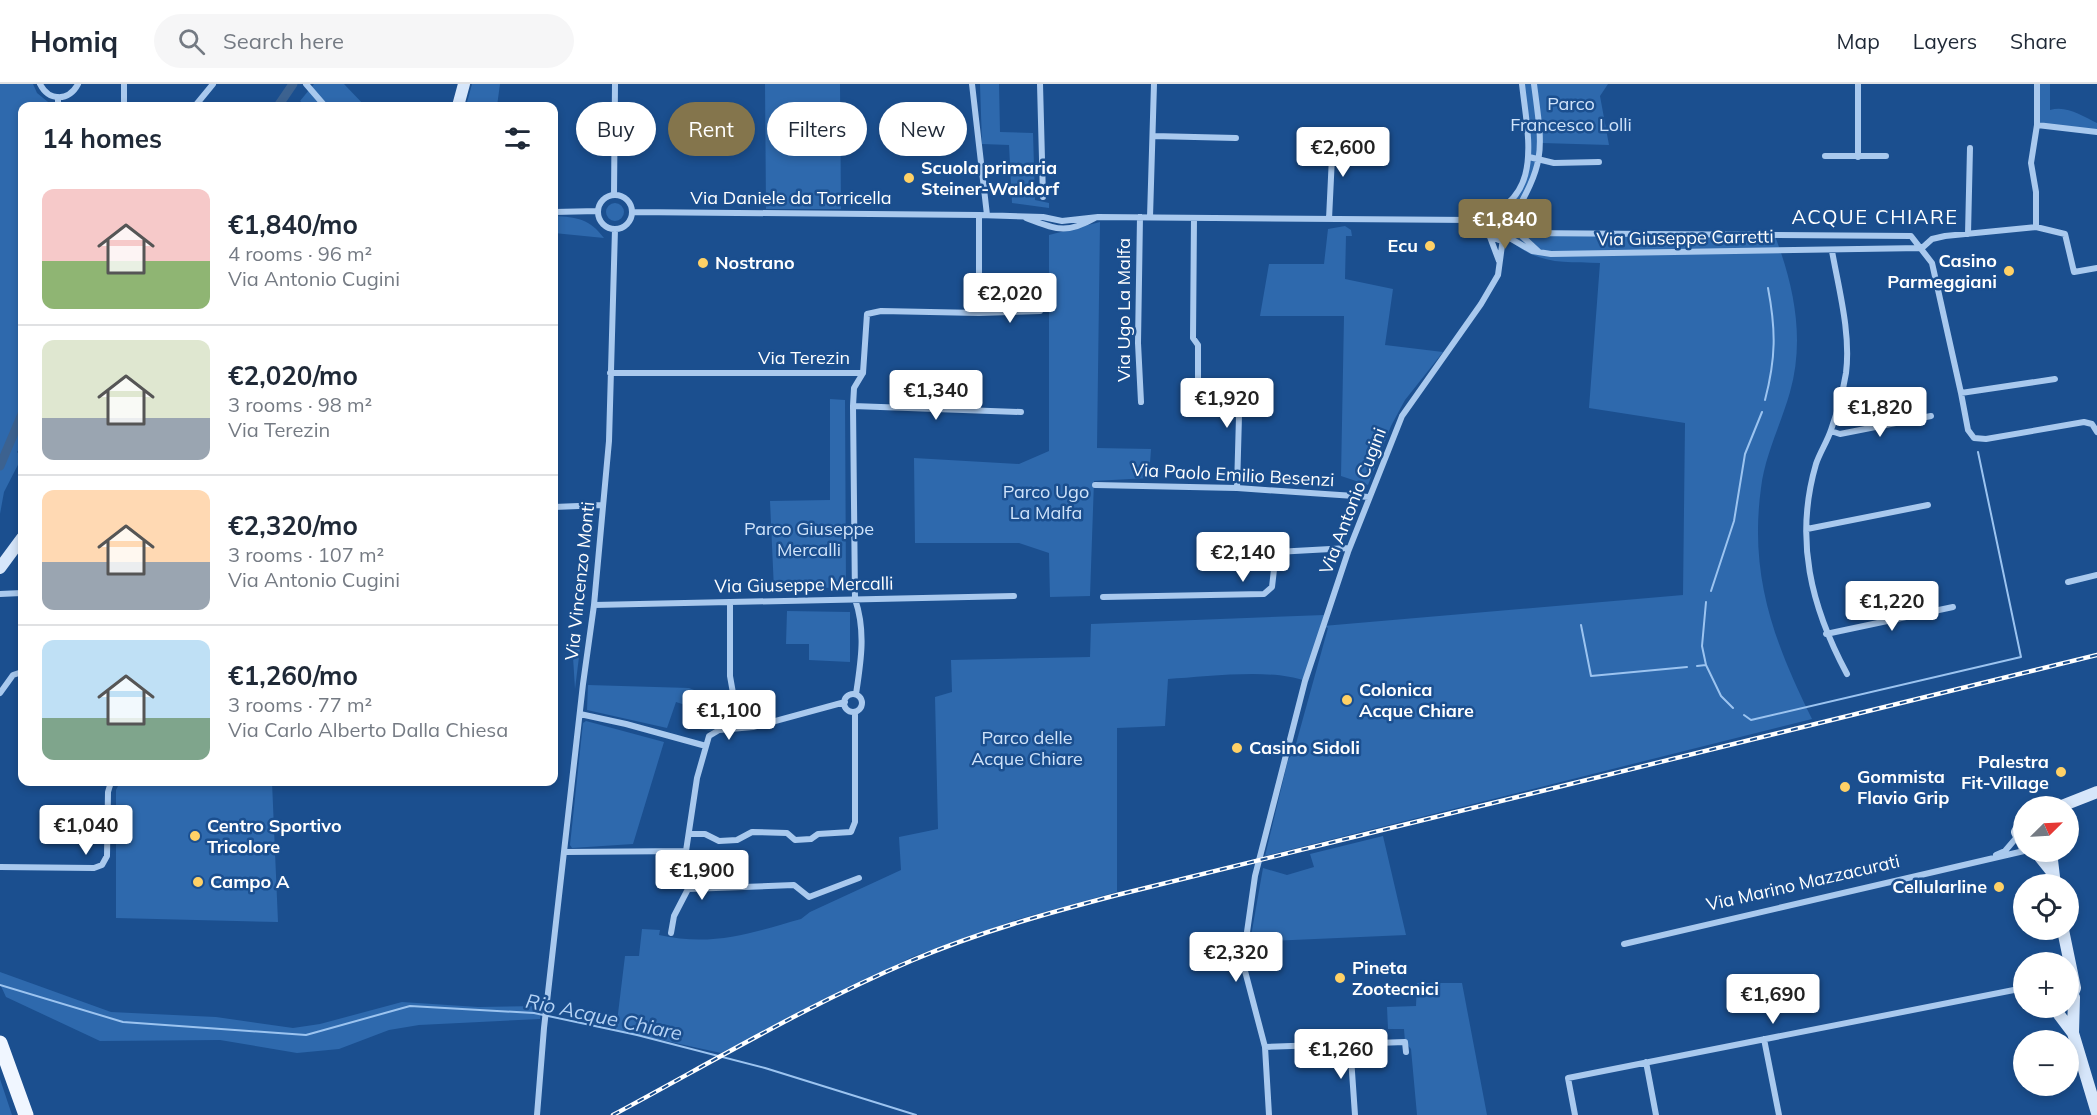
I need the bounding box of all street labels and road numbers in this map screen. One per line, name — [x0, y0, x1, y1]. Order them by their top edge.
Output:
street label: Via Daniele da Torricella — [690, 186, 892, 209]
street label: Via Giuseppe Carretti — [1596, 224, 1774, 251]
street label: Via Ugo La Malfa — [1112, 238, 1135, 382]
street label: Via Terezin — [758, 346, 850, 369]
street label: Via Antonio Cugini — [1314, 424, 1391, 577]
street label: Via Paolo Emilio Besenzi — [1131, 458, 1335, 491]
street label: Via Vincenzo Monti — [560, 500, 599, 662]
street label: Via Giuseppe Mercalli — [714, 571, 894, 598]
street label: Via Marino Mazzacurati — [1704, 849, 1902, 916]

